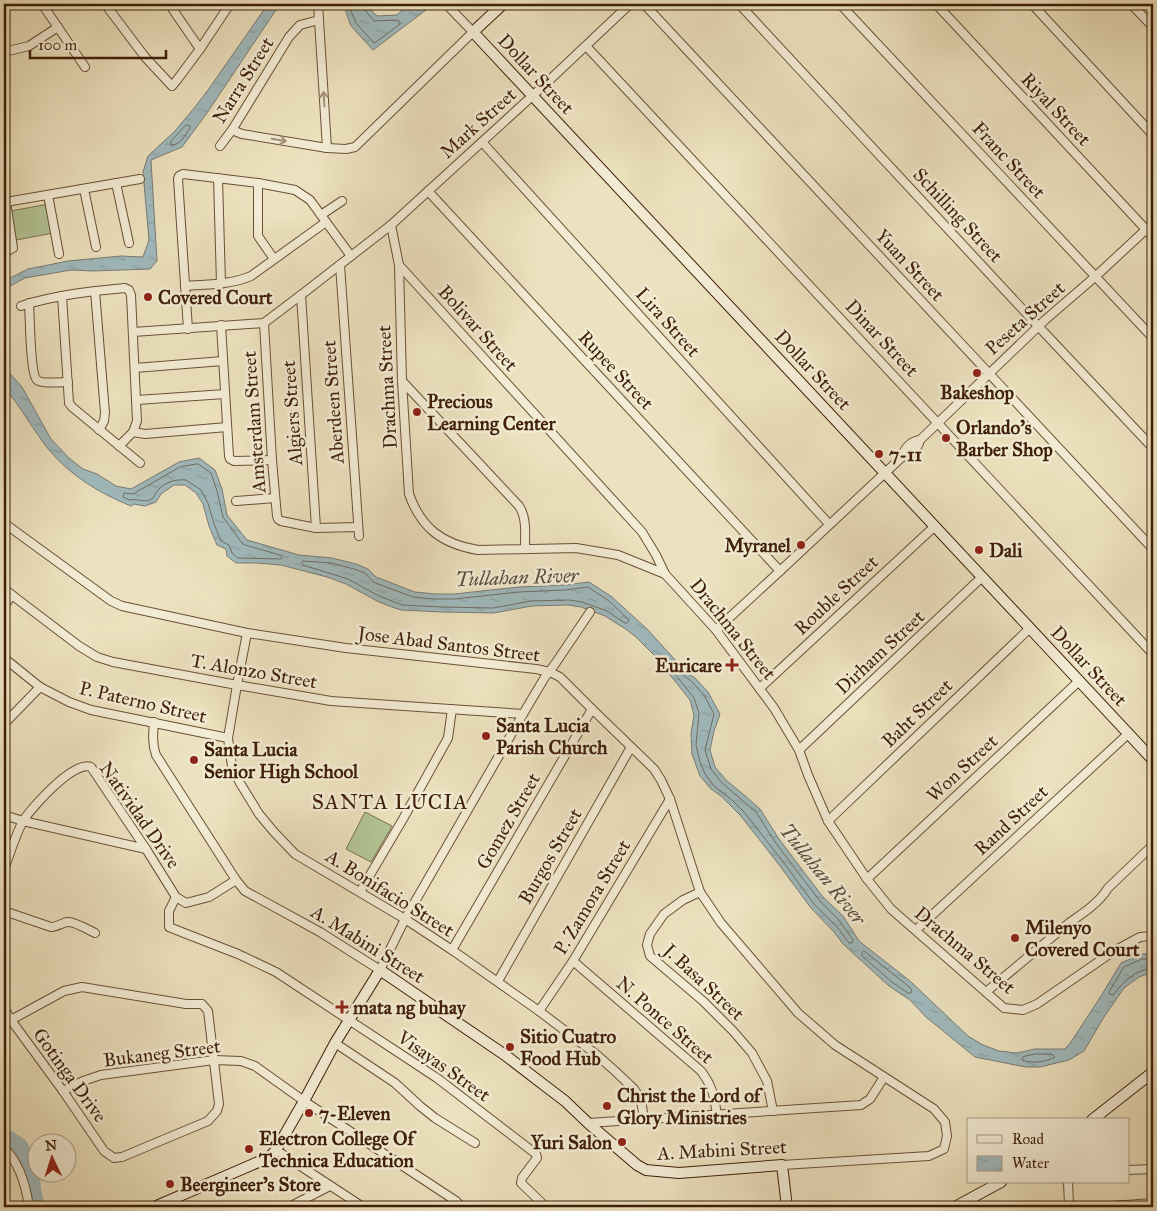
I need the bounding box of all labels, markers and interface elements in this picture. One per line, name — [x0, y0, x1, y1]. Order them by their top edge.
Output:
scale bar — [30, 28, 166, 60]
street label: Dollar Street — [493, 29, 579, 119]
street label: Narra Street — [207, 32, 279, 127]
text: 100 m — [38, 36, 78, 54]
street label: Riyal Street — [1016, 68, 1096, 151]
street label: Mark Street — [435, 83, 521, 163]
one-way arrow — [319, 91, 328, 107]
street label: Franc Street — [968, 117, 1051, 203]
one-way arrow — [271, 135, 287, 145]
street label: Schilling Street — [908, 163, 1008, 268]
street label: Yuan Street — [871, 224, 949, 306]
street label: Peseta Street — [980, 276, 1070, 360]
street label: Bolivar Street — [433, 280, 523, 376]
street label: Lira Street — [631, 282, 705, 362]
place label: Covered Court — [158, 286, 273, 309]
marker: Covered Court — [142, 291, 154, 303]
street label: Dinar Street — [841, 295, 924, 381]
street label: Drachma Street — [372, 324, 402, 450]
street label: Dollar Street — [770, 325, 856, 415]
street label: Rupee Street — [574, 326, 659, 415]
street label: Aberdeen Street — [317, 339, 349, 466]
street label: Amsterdam Street — [238, 350, 271, 495]
street label: Algiers Street — [277, 359, 308, 467]
marker: Bakeshop — [971, 367, 983, 379]
place label: Bakeshop — [940, 381, 1014, 405]
place label: Precious Learning Center — [427, 390, 557, 436]
marker: Precious Learning Center — [411, 406, 423, 418]
place label: Orlando's Barber Shop — [956, 416, 1053, 462]
marker: Orlando's Barber Shop — [940, 432, 952, 444]
place label: 7-11 — [889, 443, 922, 466]
marker: 7-11 — [873, 448, 885, 460]
place label: Myranel — [725, 534, 792, 558]
marker: Myranel — [795, 539, 807, 551]
place label: Dali — [989, 539, 1023, 562]
marker: Dali — [973, 544, 985, 556]
street label: Rouble Street — [789, 550, 883, 640]
water label: Tullahan River — [455, 563, 581, 591]
street label: Drachma Street — [685, 574, 781, 685]
street label: Dirham Street — [831, 605, 929, 699]
street label: Jose Abad Santos Street — [354, 621, 542, 668]
street label: Dollar Street — [1046, 621, 1132, 711]
street label: T. Alonzo Street — [189, 649, 319, 693]
place label: Euricare — [655, 654, 722, 677]
marker: Euricare — [726, 659, 738, 671]
street label: Baht Street — [877, 674, 957, 752]
street label: P. Paterno Street — [77, 676, 209, 728]
place label: Santa Lucia Parish Church — [496, 714, 608, 759]
street label: Won Street — [922, 729, 1002, 807]
marker: Santa Lucia Parish Church — [480, 730, 492, 742]
place label: Santa Lucia Senior High School — [204, 738, 359, 784]
marker: Santa Lucia Senior High School — [188, 754, 200, 766]
street label: Natividad Drive — [95, 757, 185, 873]
street label: Gomez Street — [471, 768, 545, 873]
street label: Rand Street — [969, 780, 1053, 860]
district label: SANTA LUCIA — [312, 789, 468, 815]
street label: Burgos Street — [513, 804, 588, 908]
water label: Tullahan River — [775, 819, 872, 931]
street label: P. Zamora Street — [549, 835, 635, 959]
street label: A. Bonifacio Street — [321, 844, 459, 942]
street label: A. Mabini Street — [306, 899, 429, 988]
street label: Drachma Street — [910, 901, 1020, 999]
place label: Milenyo Covered Court — [1025, 916, 1140, 961]
marker: Milenyo Covered Court — [1009, 932, 1021, 944]
street label: J. Basa Street — [657, 937, 749, 1026]
street label: N. Ponce Street — [612, 972, 719, 1069]
place label: mata ng buhay — [352, 996, 467, 1020]
marker: mata ng buhay — [335, 1000, 349, 1014]
street label: Gotinga Drive — [27, 1023, 112, 1127]
street label: Visayas Street — [392, 1025, 495, 1107]
place label: Sitio Cuatro Food Hub — [520, 1025, 617, 1070]
street label: Bukaneg Street — [102, 1034, 222, 1073]
marker: Sitio Cuatro Food Hub — [504, 1041, 516, 1053]
place label: Christ the Lord of Glory Ministries — [617, 1084, 764, 1130]
marker: Christ the Lord of Glory Ministries — [601, 1100, 613, 1112]
place label: 7-Eleven — [319, 1102, 391, 1125]
marker: 7-Eleven — [303, 1107, 315, 1119]
legend — [967, 1118, 1130, 1184]
place label: Electron College Of Technica Education — [258, 1127, 418, 1172]
text: Road — [1012, 1130, 1044, 1148]
place label: Yuri Salon — [530, 1131, 613, 1154]
north arrow — [28, 1134, 78, 1184]
street label: A. Mabini Street — [656, 1135, 788, 1165]
marker: Yuri Salon — [616, 1136, 628, 1148]
text: N — [45, 1137, 58, 1154]
marker: Electron College Of Technica Education — [243, 1143, 255, 1155]
text: Water — [1012, 1154, 1049, 1172]
place label: Beergineer’s Store — [180, 1173, 321, 1197]
marker: Beergineer’s Store — [164, 1178, 176, 1190]

